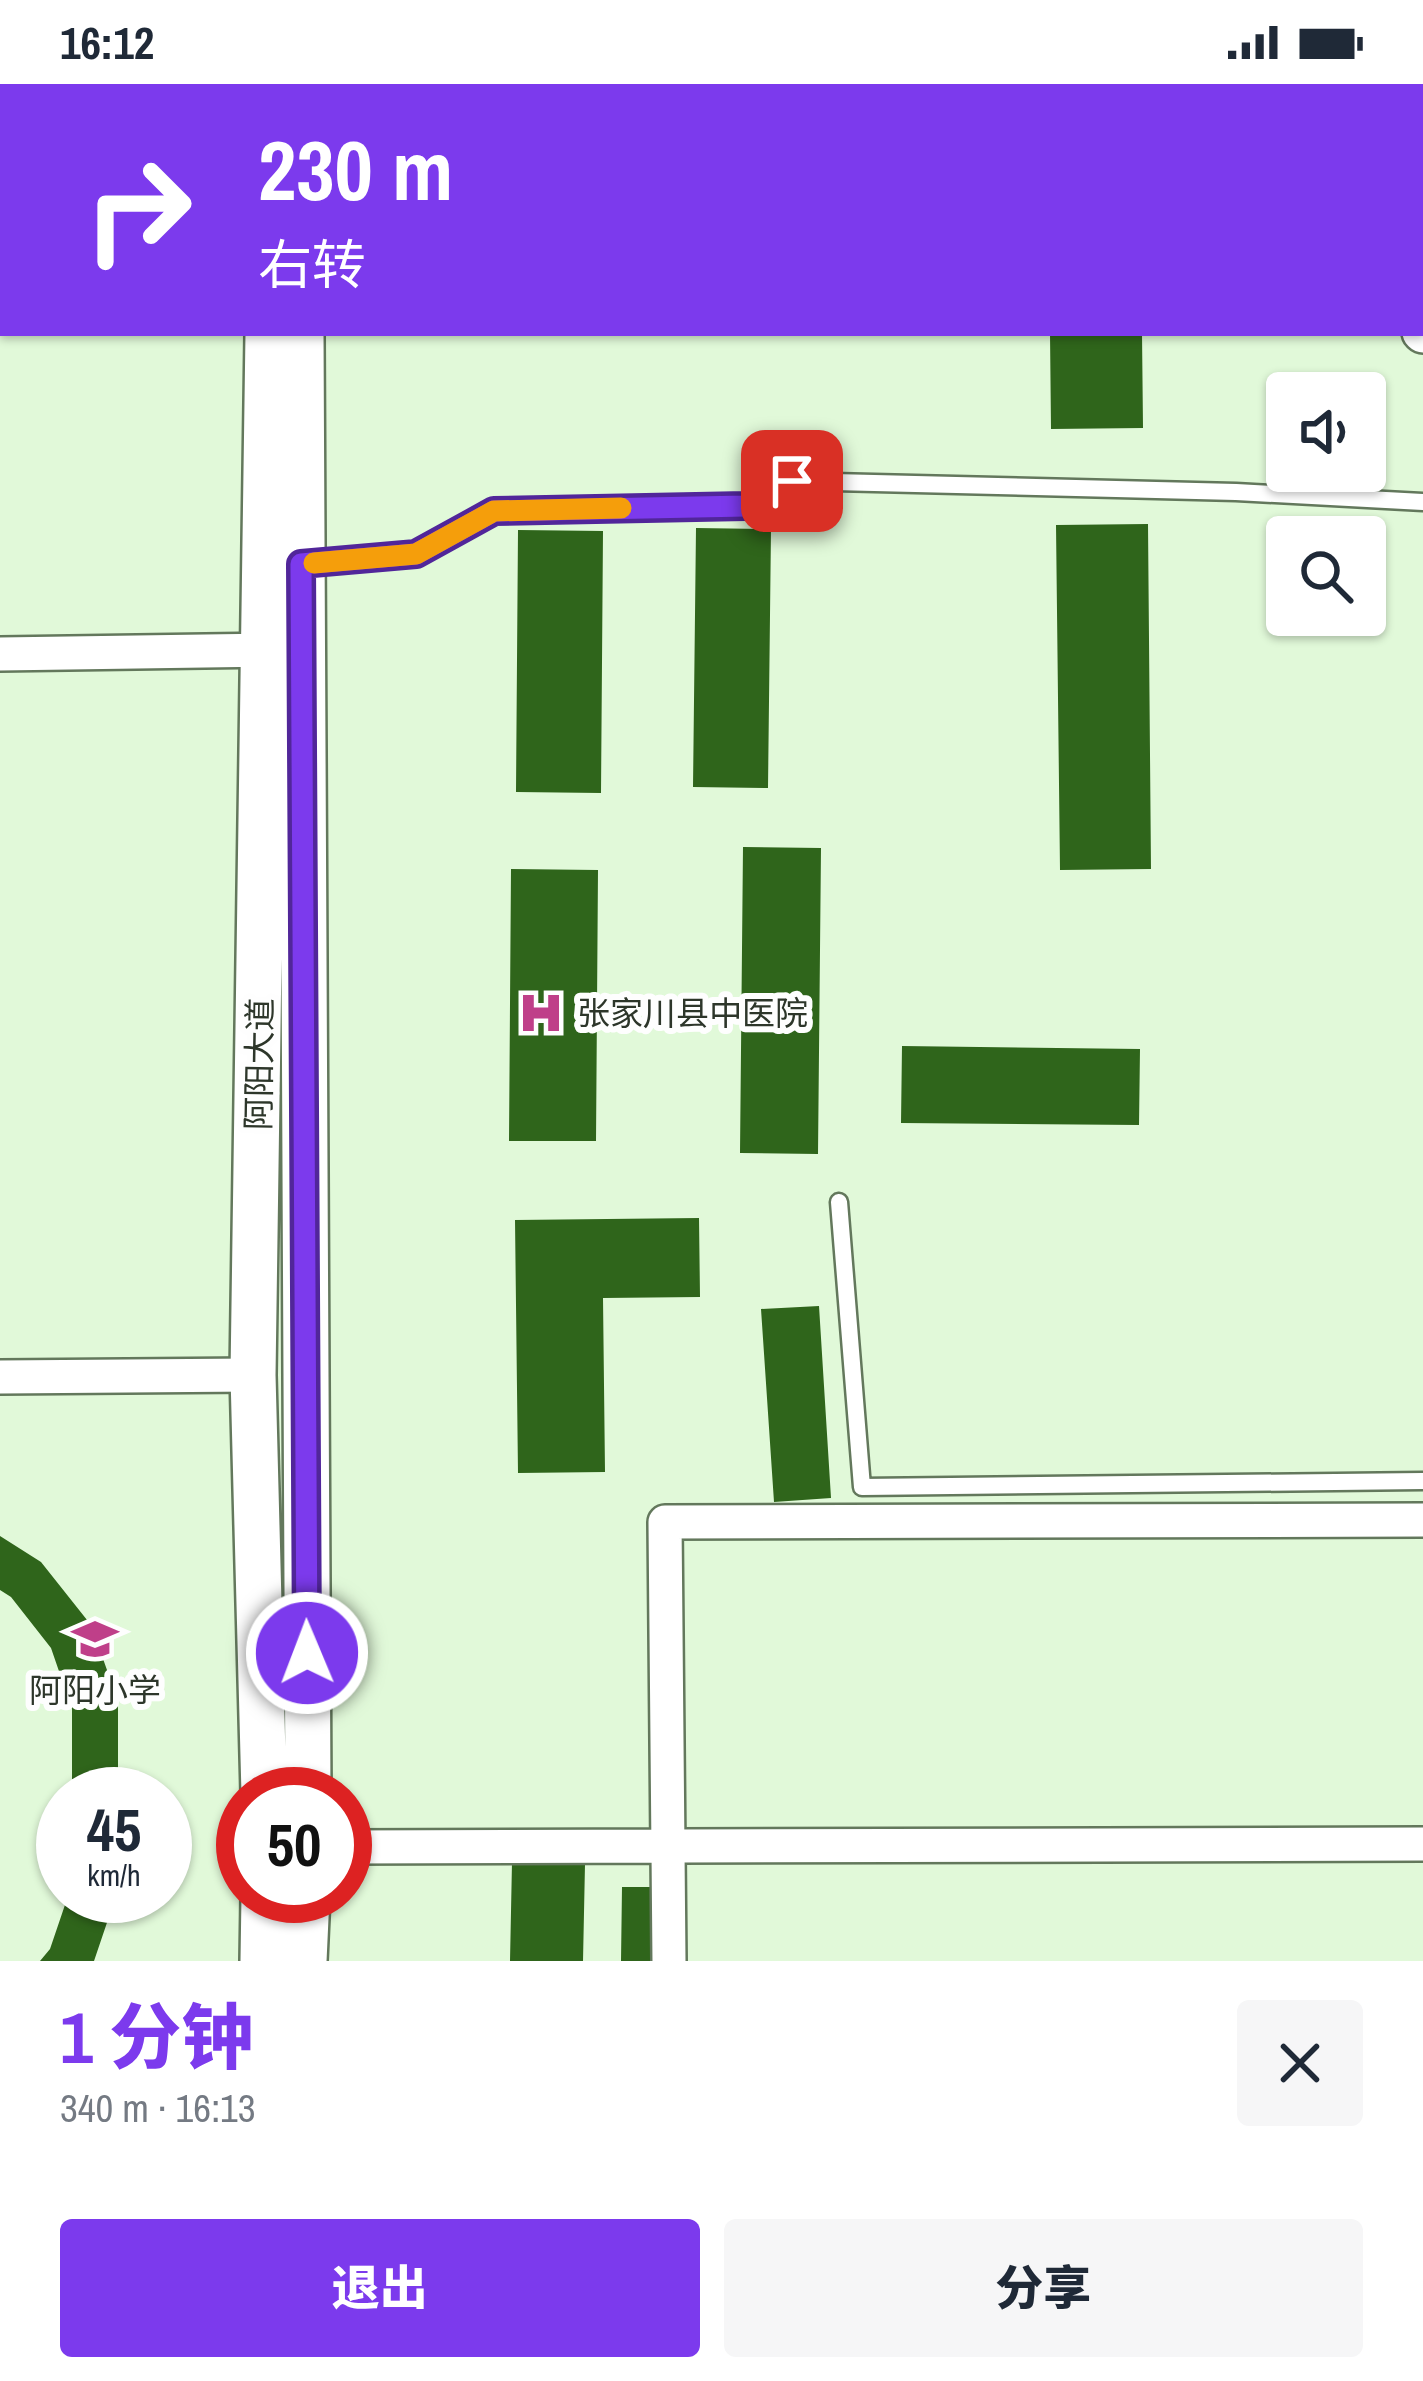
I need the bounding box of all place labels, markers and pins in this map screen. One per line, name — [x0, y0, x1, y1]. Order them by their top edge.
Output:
pin — [741, 430, 843, 532]
hospital icon: 张家川县中医院 — [516, 988, 566, 1038]
place label: 张家川县中医院 — [577, 991, 808, 1035]
school or university icon: 阿阳小学 — [70, 1614, 120, 1664]
place label: 阿阳小学 — [29, 1668, 161, 1712]

